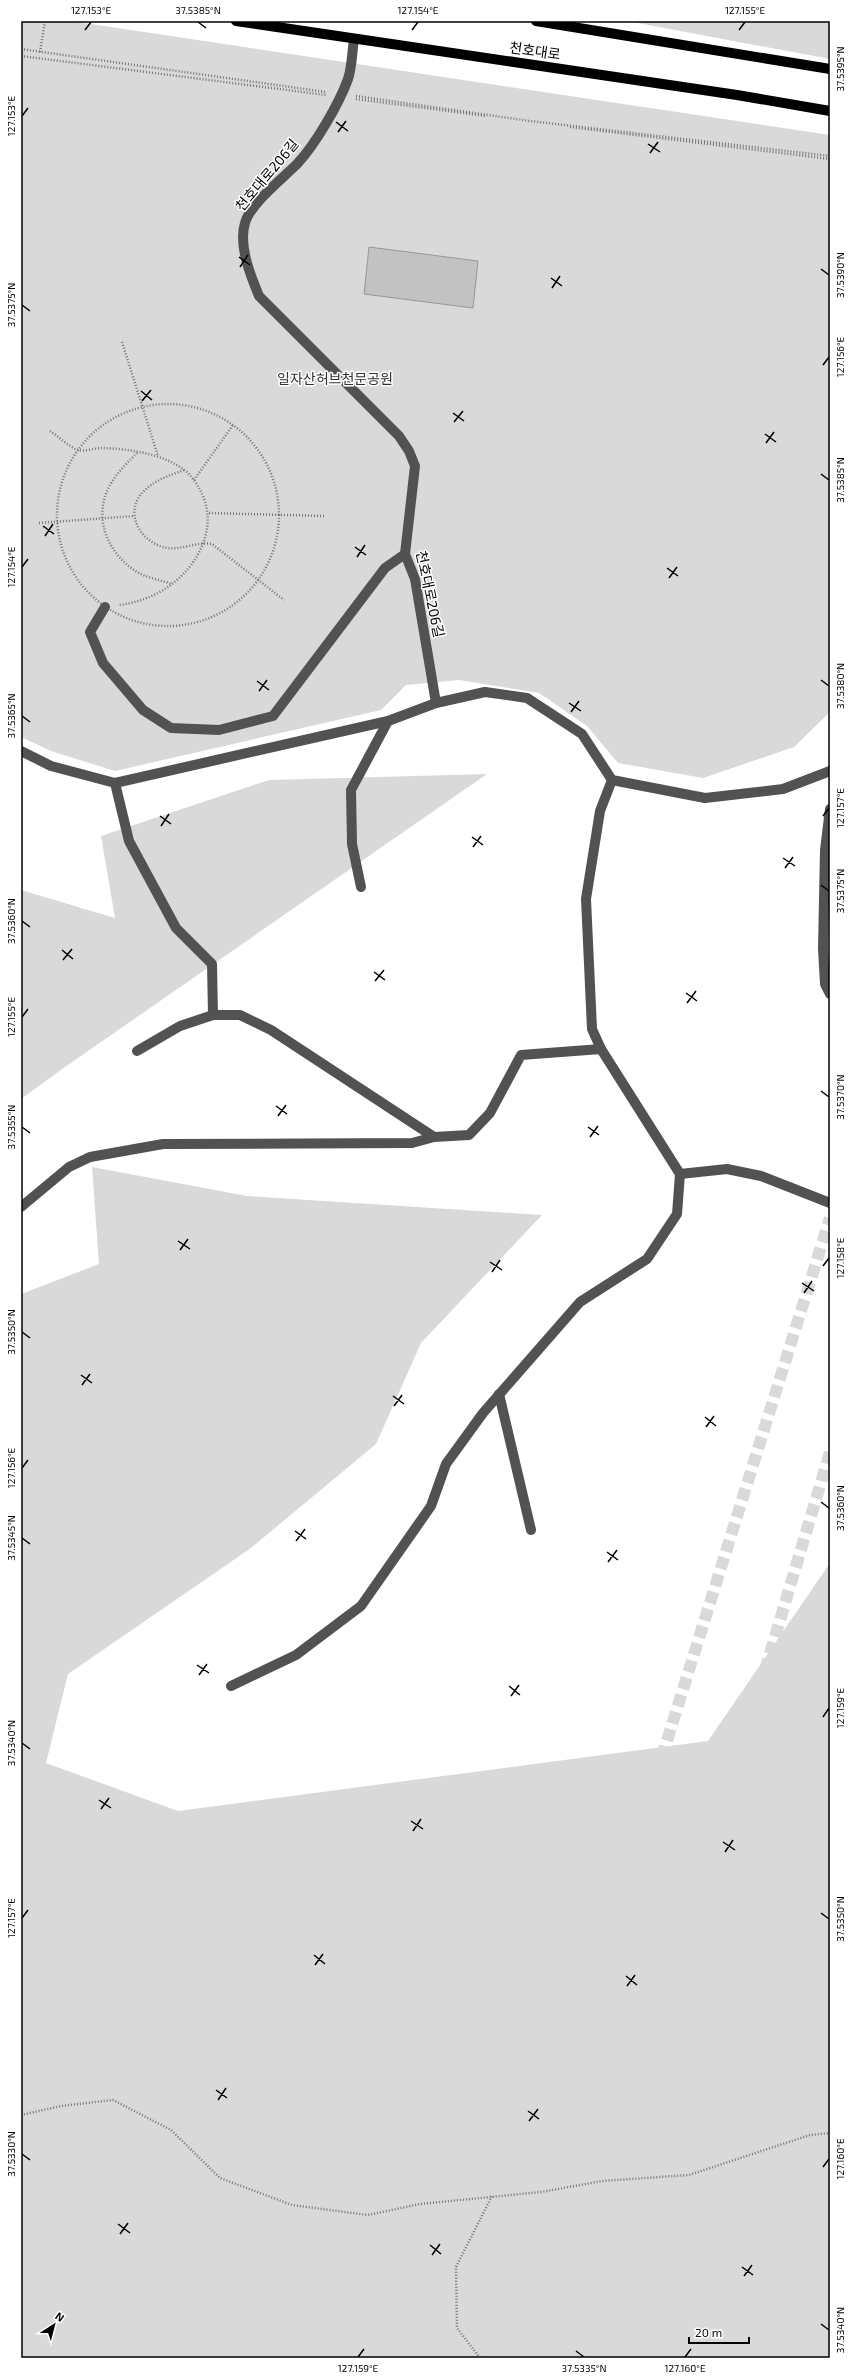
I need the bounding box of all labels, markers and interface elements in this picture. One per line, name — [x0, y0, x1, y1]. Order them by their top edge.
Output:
text: 127.153°E — [71, 4, 112, 16]
text: 37.5385°N — [175, 4, 221, 16]
text: 127.154°E — [398, 4, 439, 16]
text: 127.155°E — [725, 4, 765, 16]
street label: 천호대로 — [508, 39, 562, 63]
text: 37.5395°N — [834, 46, 846, 92]
text: 127.153°E — [5, 95, 17, 136]
street label: 천호대로206길 — [232, 135, 302, 214]
text: 37.5390°N — [834, 252, 846, 298]
text: 37.5375°N — [5, 283, 17, 327]
text: 127.156°E — [834, 336, 846, 377]
park label: 일자산허브천문공원 — [277, 370, 393, 387]
text: 37.5385°N — [834, 457, 846, 503]
text: 127.154°E — [5, 546, 17, 587]
street label: 천호대로206길 — [413, 549, 448, 639]
text: 37.5380°N — [834, 663, 846, 709]
text: 37.5365°N — [5, 693, 17, 739]
text: 127.157°E — [834, 788, 846, 828]
text: 37.5375°N — [834, 869, 846, 913]
text: 37.5360°N — [5, 898, 17, 944]
text: 127.155°E — [5, 997, 17, 1037]
text: 37.5370°N — [834, 1074, 846, 1120]
text: 37.5355°N — [5, 1105, 17, 1149]
text: 127.158°E — [834, 1237, 846, 1278]
text: 37.5350°N — [5, 1309, 17, 1355]
text: 127.156°E — [5, 1447, 17, 1488]
text: 37.5360°N — [834, 1485, 846, 1531]
text: 37.5345°N — [5, 1515, 17, 1561]
text: 127.159°E — [834, 1687, 846, 1728]
text: 37.5340°N — [5, 1720, 17, 1766]
text: 37.5350°N — [834, 1896, 846, 1942]
text: 127.157°E — [5, 1898, 17, 1938]
text: 37.5330°N — [5, 2131, 17, 2177]
text: 127.160°E — [834, 2138, 846, 2180]
north arrow — [34, 2305, 74, 2345]
text: 37.5340°N — [834, 2307, 846, 2353]
text: N — [53, 2309, 67, 2324]
scale bar — [689, 2319, 749, 2345]
text: 20 m — [695, 2325, 722, 2339]
text: 127.159°E — [338, 2362, 379, 2374]
text: 37.5335°N — [561, 2362, 607, 2374]
text: 127.160°E — [664, 2362, 706, 2374]

